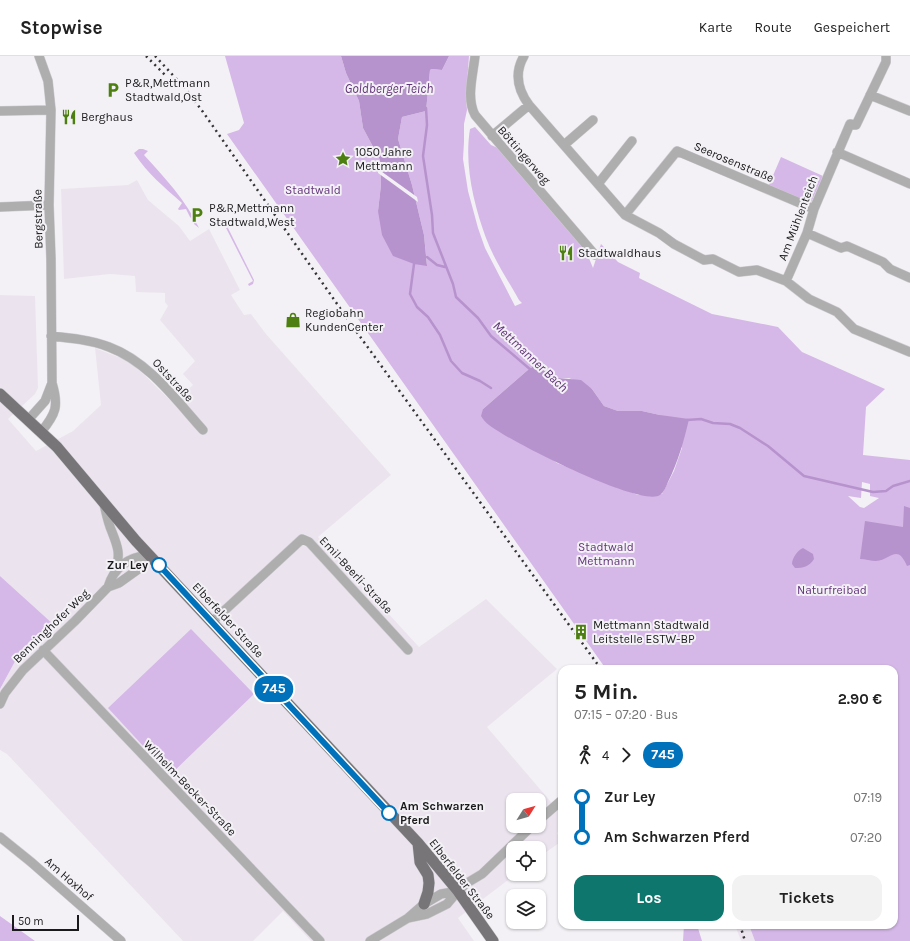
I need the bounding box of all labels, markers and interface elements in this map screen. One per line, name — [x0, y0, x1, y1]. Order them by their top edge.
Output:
text: Stopwise — [20, 17, 103, 39]
text: Karte — [699, 19, 733, 36]
text: Route — [755, 19, 792, 36]
text: Gespeichert — [814, 19, 890, 36]
place label: P&R,Mettmann Stadtwald,Ost — [125, 76, 210, 104]
parking icon: P&R,Mettmann Stadtwald,Ost — [104, 81, 122, 99]
water label: Goldberger Teich — [345, 81, 433, 96]
restaurant icon: Berghaus — [60, 108, 78, 126]
place label: Berghaus — [81, 110, 133, 124]
street label: Böttingerweg — [495, 123, 553, 187]
street label: Seerosenstraße — [692, 139, 776, 185]
place label: 1050 Jahre Mettmann — [355, 145, 413, 173]
place icon: 1050 Jahre Mettmann — [334, 150, 352, 168]
street label: Am Mühlenteich — [775, 173, 821, 263]
park label: Stadtwald — [285, 183, 341, 197]
street label: Bergstraße — [30, 189, 46, 249]
place label: P&R,Mettmann Stadtwald,West — [209, 201, 295, 229]
parking icon: P&R,Mettmann Stadtwald,West — [188, 206, 206, 224]
restaurant icon: Stadtwaldhaus — [557, 244, 575, 262]
place label: Stadtwaldhaus — [578, 246, 661, 260]
place label: Regiobahn KundenCenter — [305, 306, 384, 334]
shop icon: Regiobahn KundenCenter — [284, 311, 302, 329]
water label: Mettmanner Bach — [490, 318, 571, 395]
street label: Oststraße — [150, 356, 196, 404]
street label: Emil-Beerli-Straße — [317, 533, 395, 617]
park label: Stadtwald Mettmann — [577, 540, 635, 568]
marker: Zur Ley — [151, 557, 167, 573]
place label: Zur Ley — [107, 558, 148, 572]
street label: Elberfelder Straße — [189, 579, 267, 661]
park label: Naturfreibad — [797, 583, 867, 597]
street label: Benninghofer Weg — [10, 586, 92, 666]
place label: Mettmann Stadtwald Leitstelle ESTW-BP — [593, 618, 709, 646]
building icon: Mettmann Stadtwald Leitstelle ESTW-BP — [572, 623, 590, 641]
line badge: 745 — [251, 676, 297, 702]
text: 5 Min. — [574, 679, 637, 705]
text: 745 — [262, 680, 286, 697]
text: 2.90 € — [838, 690, 882, 708]
text: 07:15 – 07:20 · Bus — [574, 707, 678, 722]
street label: Wilhelm-Becker-Straße — [141, 737, 239, 839]
icon: walk — [574, 744, 596, 766]
icon: forward — [615, 744, 637, 766]
text: 745 — [651, 746, 675, 763]
text: 4 — [602, 748, 609, 763]
text: Zur Ley — [604, 788, 655, 806]
text: 07:19 — [853, 790, 882, 805]
north arrow — [506, 793, 546, 833]
map controls — [506, 793, 546, 929]
place label: Am Schwarzen Pferd — [400, 799, 484, 827]
marker: Am Schwarzen Pferd — [381, 805, 397, 821]
text: Am Schwarzen Pferd — [604, 828, 750, 846]
text: 07:20 — [850, 830, 882, 845]
street label: Elberfelder Straße — [426, 836, 498, 922]
button: locate — [506, 841, 546, 881]
street label: Am Hoxhof — [42, 854, 97, 904]
button: Los — [574, 875, 724, 921]
button: Tickets — [732, 875, 882, 921]
button: layers — [506, 889, 546, 929]
scale bar — [12, 913, 79, 932]
text: 50 m — [18, 915, 44, 928]

